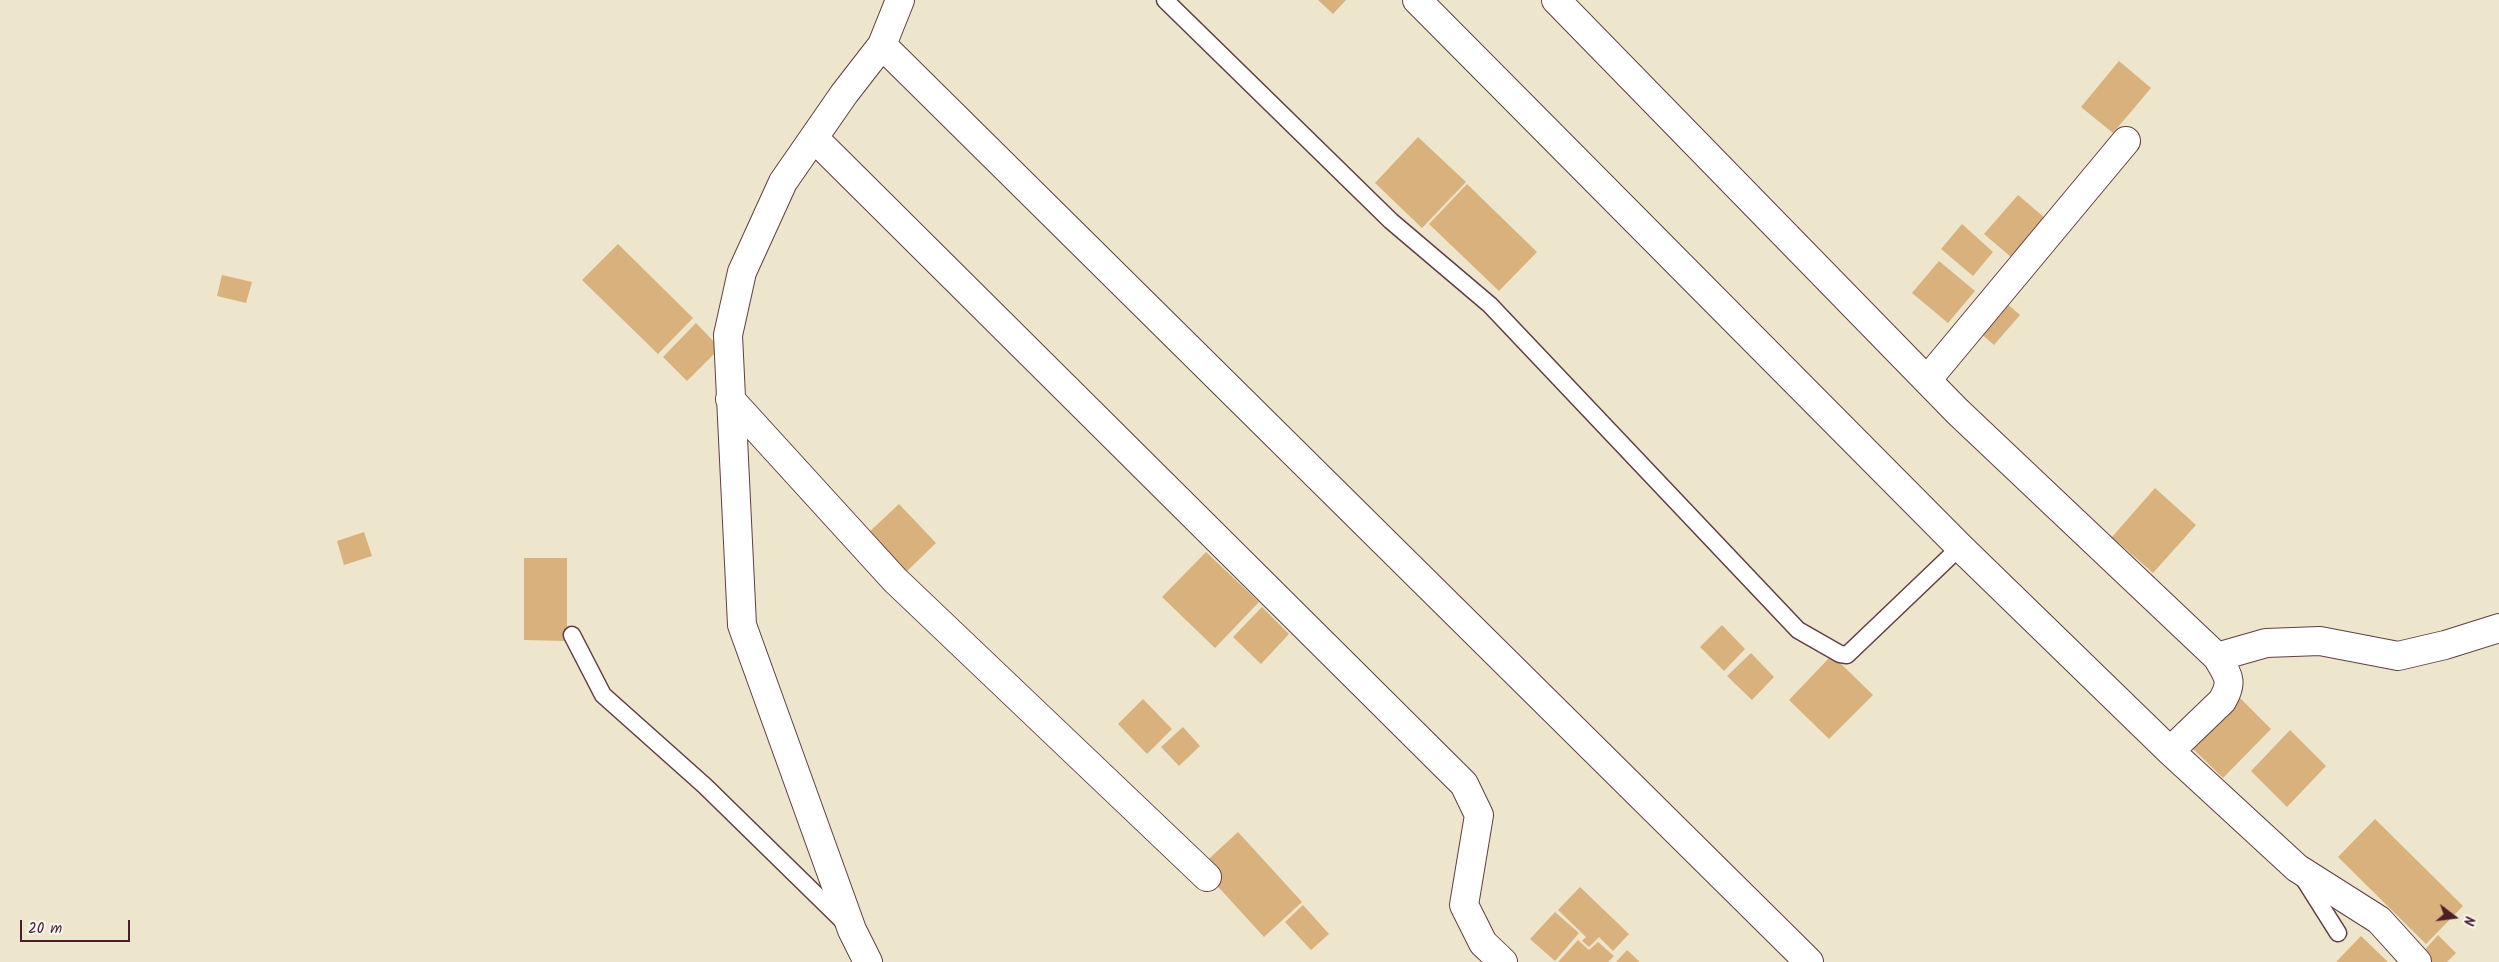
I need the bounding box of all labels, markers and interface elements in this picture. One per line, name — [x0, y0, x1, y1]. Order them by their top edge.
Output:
north arrow — [2429, 892, 2479, 942]
scale bar — [22, 910, 132, 942]
text: N — [2457, 914, 2480, 928]
text: 20 m — [28, 917, 62, 941]

